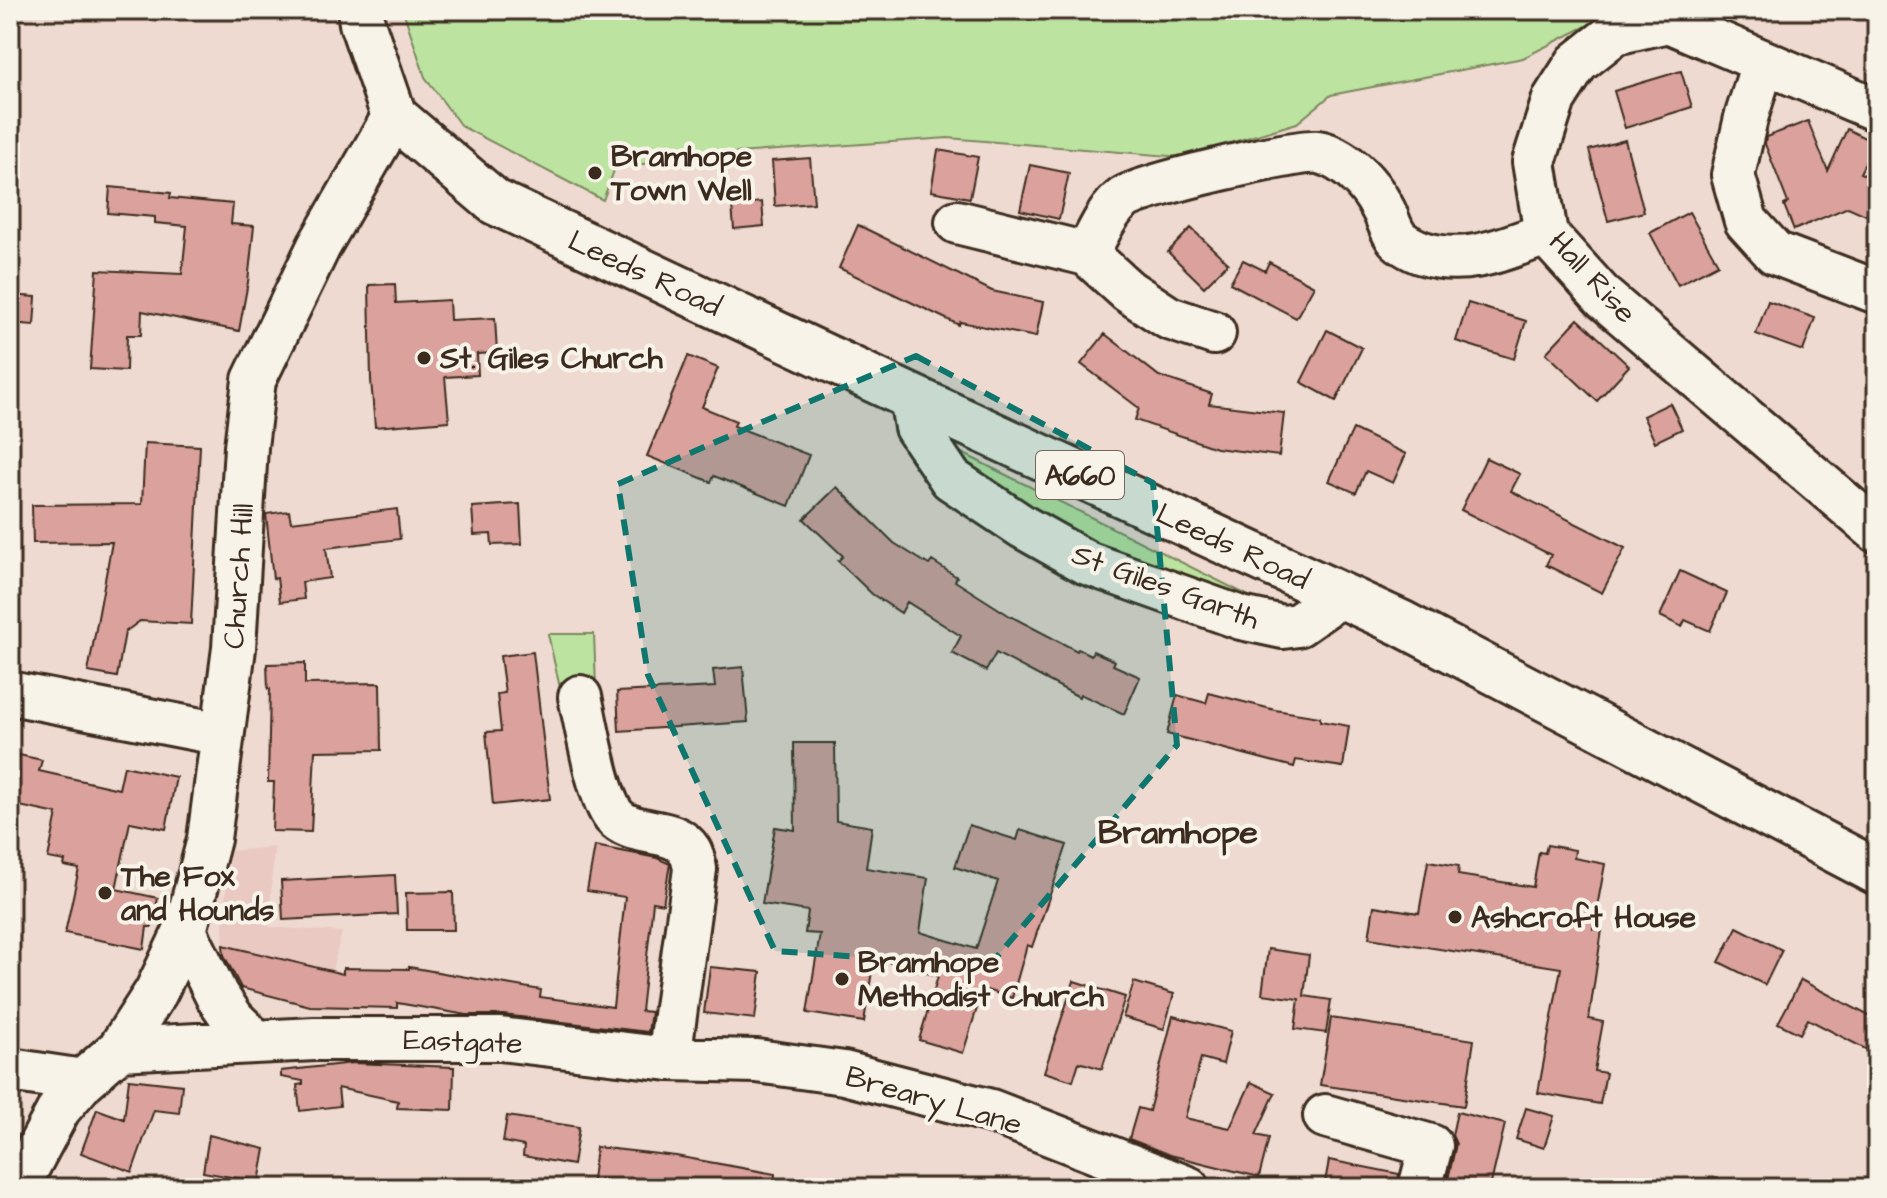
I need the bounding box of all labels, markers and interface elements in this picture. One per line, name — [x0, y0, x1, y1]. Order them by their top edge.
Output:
place label: Bramhope Town Well — [610, 136, 752, 212]
marker: Bramhope Town Well — [586, 164, 604, 182]
street label: Leeds Road — [561, 220, 728, 328]
street label: Hall Rise — [1539, 222, 1646, 333]
place label: St. Giles Church — [439, 338, 664, 380]
marker: St. Giles Church — [415, 349, 433, 367]
road number: A660 — [1036, 451, 1124, 499]
street label: Leeds Road — [1149, 493, 1316, 601]
street label: Church Hill — [213, 502, 265, 650]
street label: St Giles Garth — [1066, 534, 1265, 640]
district label: Bramhope — [1098, 809, 1258, 857]
place label: The Fox and Hounds — [120, 856, 274, 932]
marker: The Fox and Hounds — [96, 884, 114, 902]
place label: Ashcroft House — [1471, 897, 1696, 939]
marker: Ashcroft House — [1446, 908, 1464, 926]
place label: Bramhope Methodist Church — [858, 942, 1105, 1018]
marker: Bramhope Methodist Church — [833, 970, 851, 988]
street label: Eastgate — [403, 1019, 523, 1066]
street label: Breary Lane — [840, 1056, 1027, 1147]

